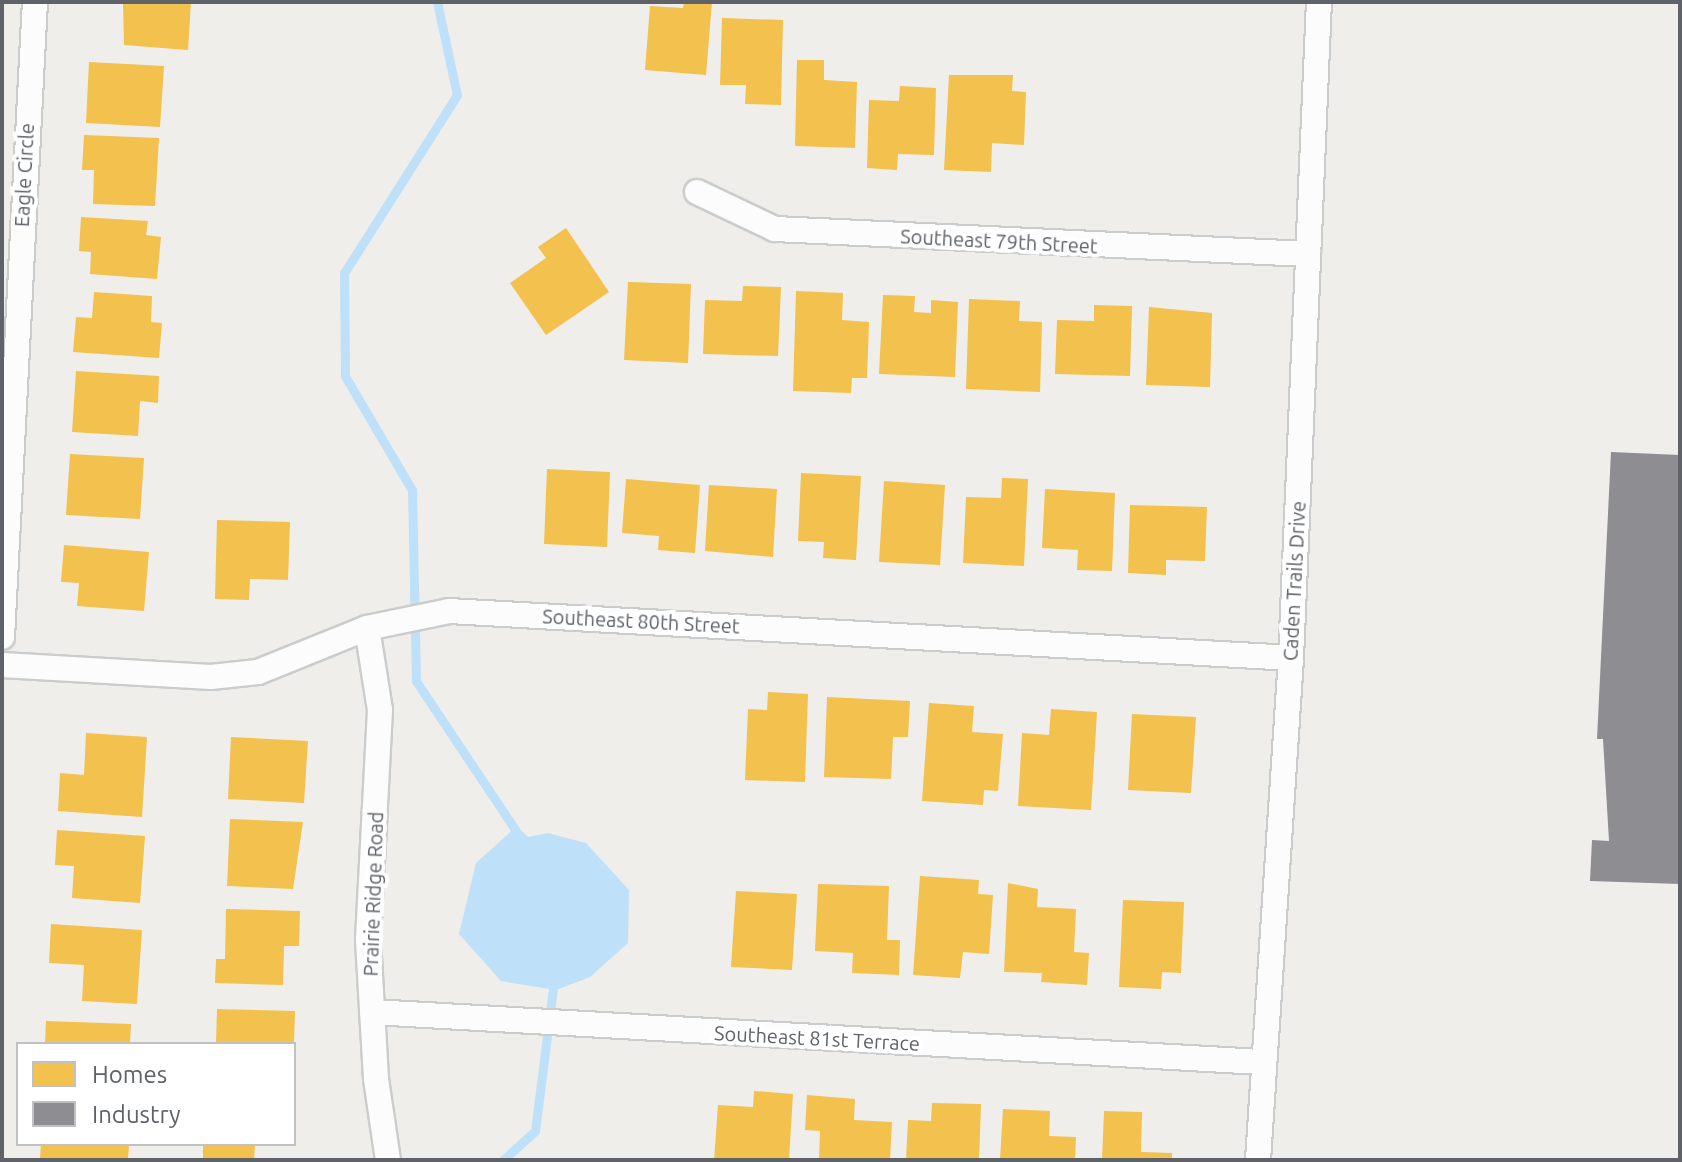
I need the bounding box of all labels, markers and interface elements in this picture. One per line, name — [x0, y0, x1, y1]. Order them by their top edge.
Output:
street label: Eagle Circle — [9, 122, 39, 228]
street label: Southeast 79th Street — [900, 224, 1098, 258]
street label: Caden Trails Drive — [1278, 500, 1310, 662]
street label: Southeast 80th Street — [542, 604, 740, 638]
street label: Prairie Ridge Road — [358, 811, 388, 977]
street label: Southeast 81st Terrace — [714, 1021, 920, 1055]
legend — [16, 1042, 296, 1146]
text: Homes — [92, 1061, 167, 1088]
text: Industry — [92, 1101, 181, 1128]

